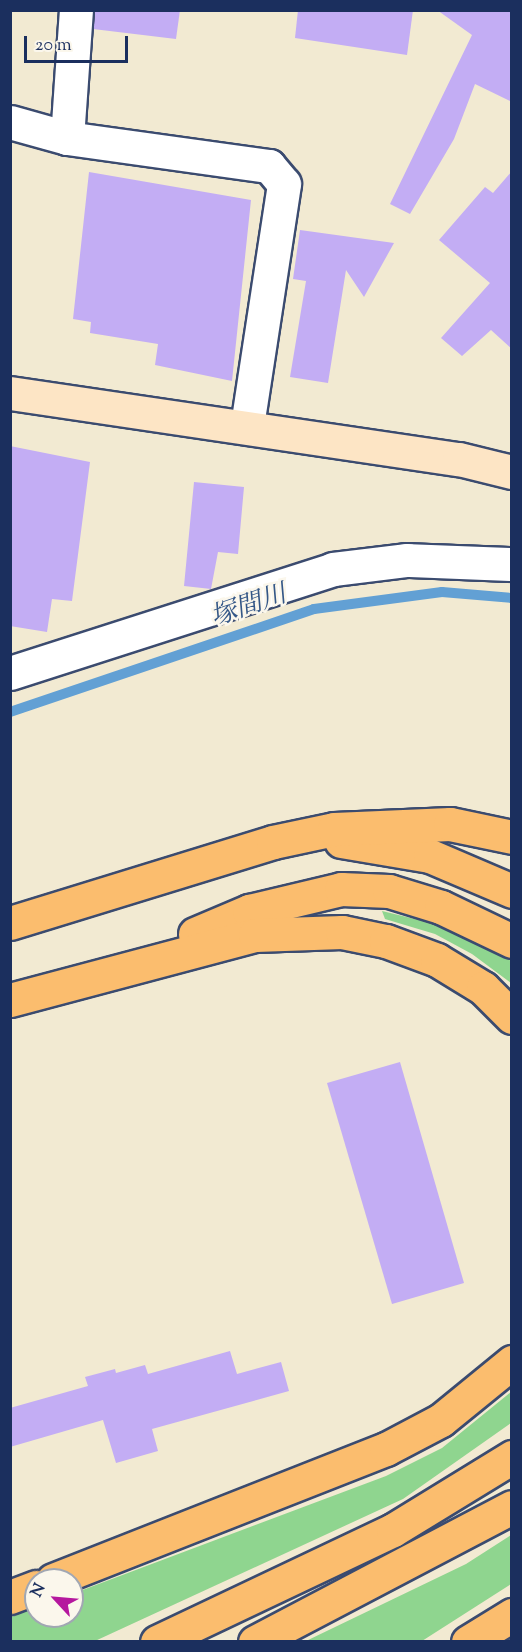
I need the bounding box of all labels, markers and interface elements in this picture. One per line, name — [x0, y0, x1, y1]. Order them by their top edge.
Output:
scale bar — [27, 24, 130, 62]
text: 20 m — [35, 33, 72, 59]
water label: 塚間川 — [207, 580, 291, 634]
north arrow — [24, 1568, 84, 1628]
text: N — [26, 1580, 52, 1602]

